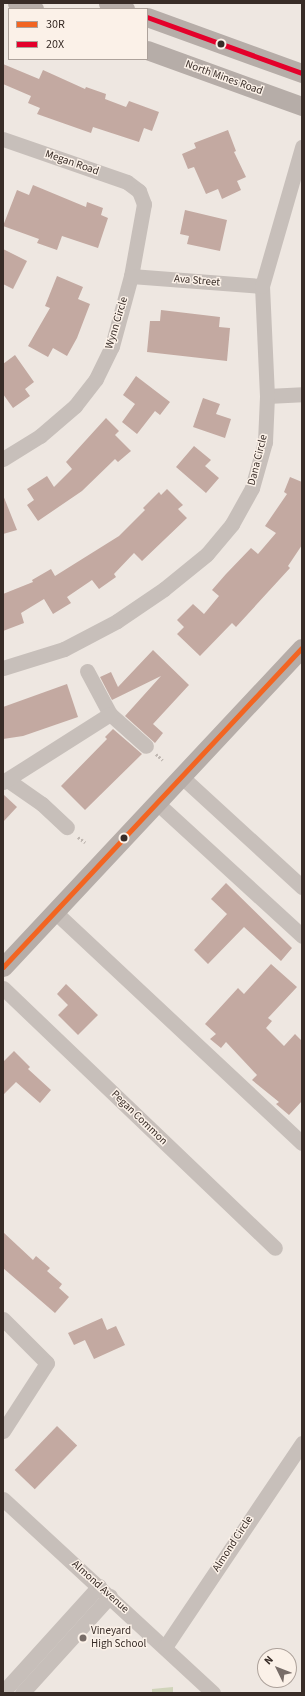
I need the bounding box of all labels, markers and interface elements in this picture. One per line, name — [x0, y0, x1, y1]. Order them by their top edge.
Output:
legend — [8, 8, 148, 60]
text: 30R — [46, 16, 65, 33]
text: 20X — [46, 36, 64, 53]
unlabelled marker — [216, 39, 226, 49]
street label: North Mines Road — [184, 58, 264, 98]
street label: Megan Road — [43, 148, 101, 178]
street label: Ava Street — [173, 272, 221, 290]
street label: Wynn Circle — [103, 295, 131, 351]
street label: Dana Circle — [245, 433, 271, 487]
unlabelled marker — [119, 833, 129, 843]
street label: Pegan Common — [108, 1088, 170, 1148]
street label: Almond Circle — [210, 1514, 256, 1574]
street label: Almond Avenue — [69, 1558, 131, 1616]
place label: Vineyard High School — [91, 1625, 146, 1651]
marker: Vineyard High School — [78, 1633, 88, 1643]
north arrow — [257, 1648, 297, 1688]
text: N — [261, 1652, 277, 1668]

